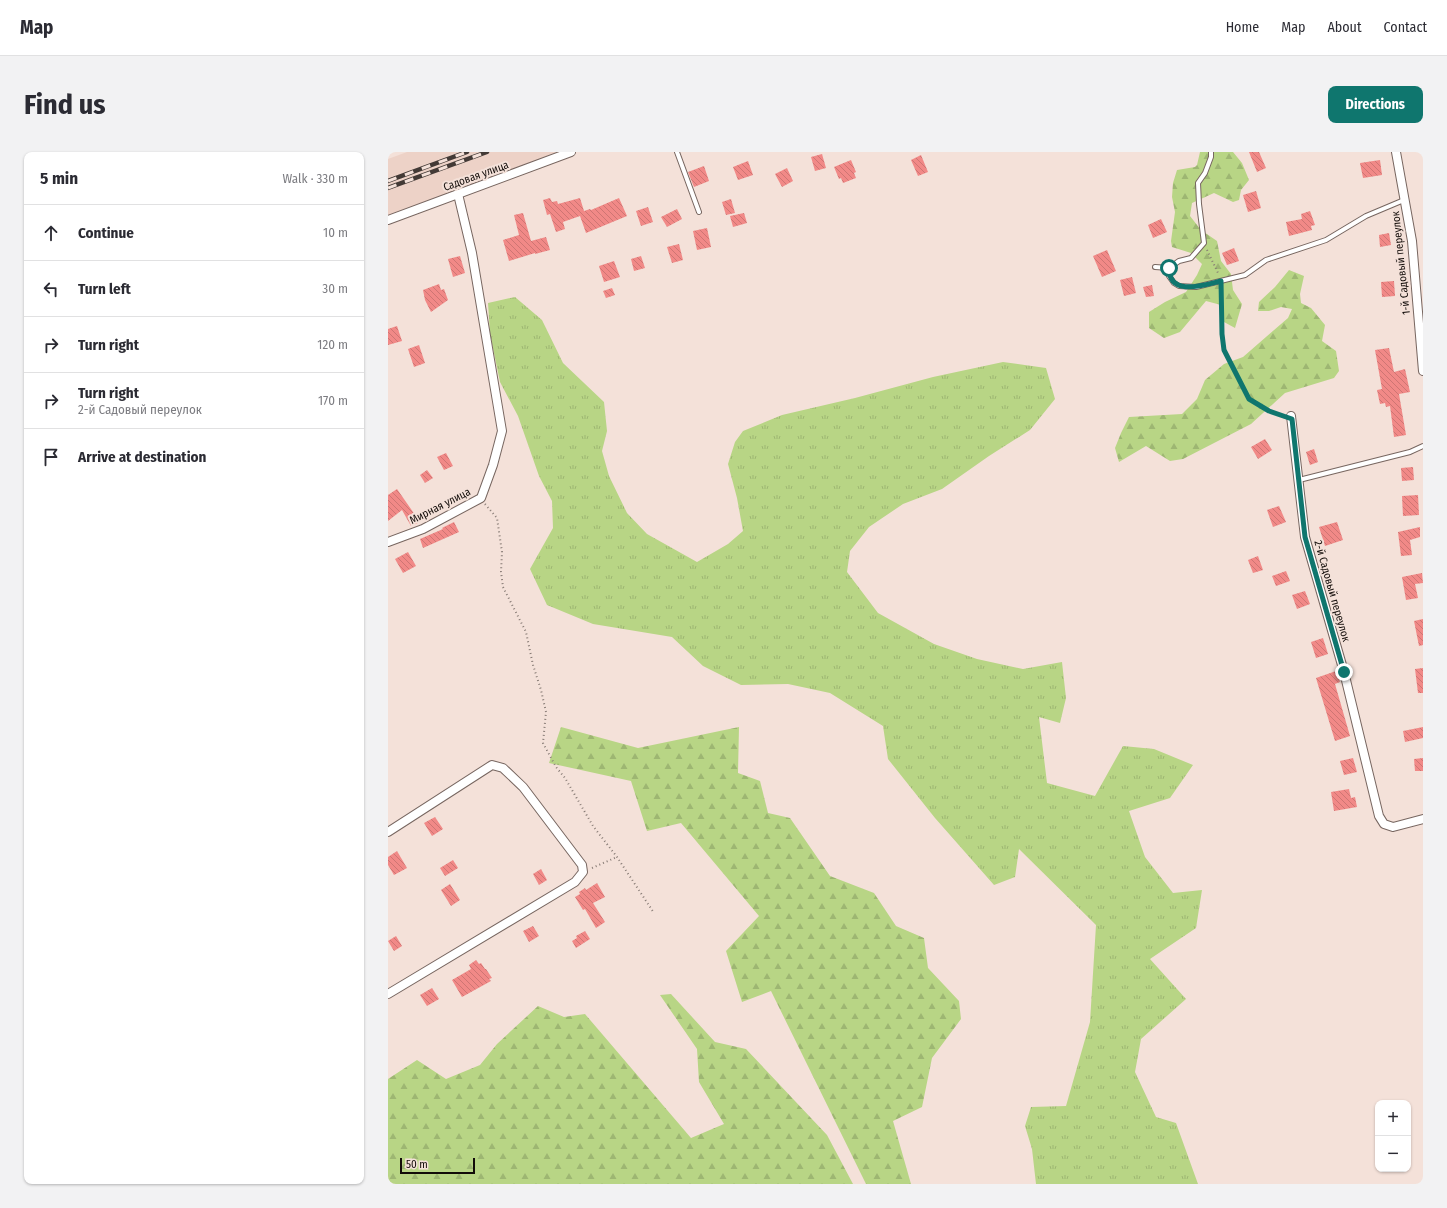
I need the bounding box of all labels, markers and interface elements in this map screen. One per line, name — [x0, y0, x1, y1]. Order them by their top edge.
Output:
text: Map — [20, 16, 53, 39]
text: Home — [1226, 19, 1259, 36]
text: Map — [1281, 19, 1305, 36]
text: About — [1327, 19, 1362, 36]
text: Contact — [1384, 19, 1427, 36]
button: Directions — [1328, 86, 1423, 123]
text: Find us — [24, 88, 106, 121]
street label: Садовая улица — [442, 158, 510, 194]
text: 5 min — [40, 168, 78, 189]
text: Walk · 330 m — [283, 171, 348, 186]
street label: 1-й Садовый переулок — [1389, 210, 1413, 316]
icon: ahead — [40, 222, 62, 244]
text: Continue — [78, 224, 134, 242]
text: 10 m — [323, 225, 348, 240]
route start — [1160, 259, 1178, 277]
icon: left — [40, 278, 62, 300]
text: Turn left — [78, 280, 131, 298]
text: 30 m — [322, 281, 348, 296]
icon: right — [40, 334, 62, 356]
text: Turn right — [78, 336, 139, 354]
text: 120 m — [317, 337, 348, 352]
text: Turn right — [78, 384, 139, 402]
icon: right — [40, 390, 62, 412]
text: 170 m — [318, 393, 348, 408]
text: 2-й Садовый переулок — [78, 402, 202, 417]
icon: arrive — [40, 446, 62, 468]
text: Arrive at destination — [78, 448, 206, 466]
street label: Мирная улица — [407, 485, 473, 527]
street label: 2-й Садовый переулок — [1311, 539, 1353, 644]
route end — [1335, 663, 1353, 681]
map controls — [1375, 1100, 1411, 1172]
button: + — [1375, 1100, 1411, 1136]
button: − — [1375, 1136, 1411, 1172]
scale bar — [400, 1156, 475, 1175]
text: 50 m — [406, 1158, 428, 1171]

